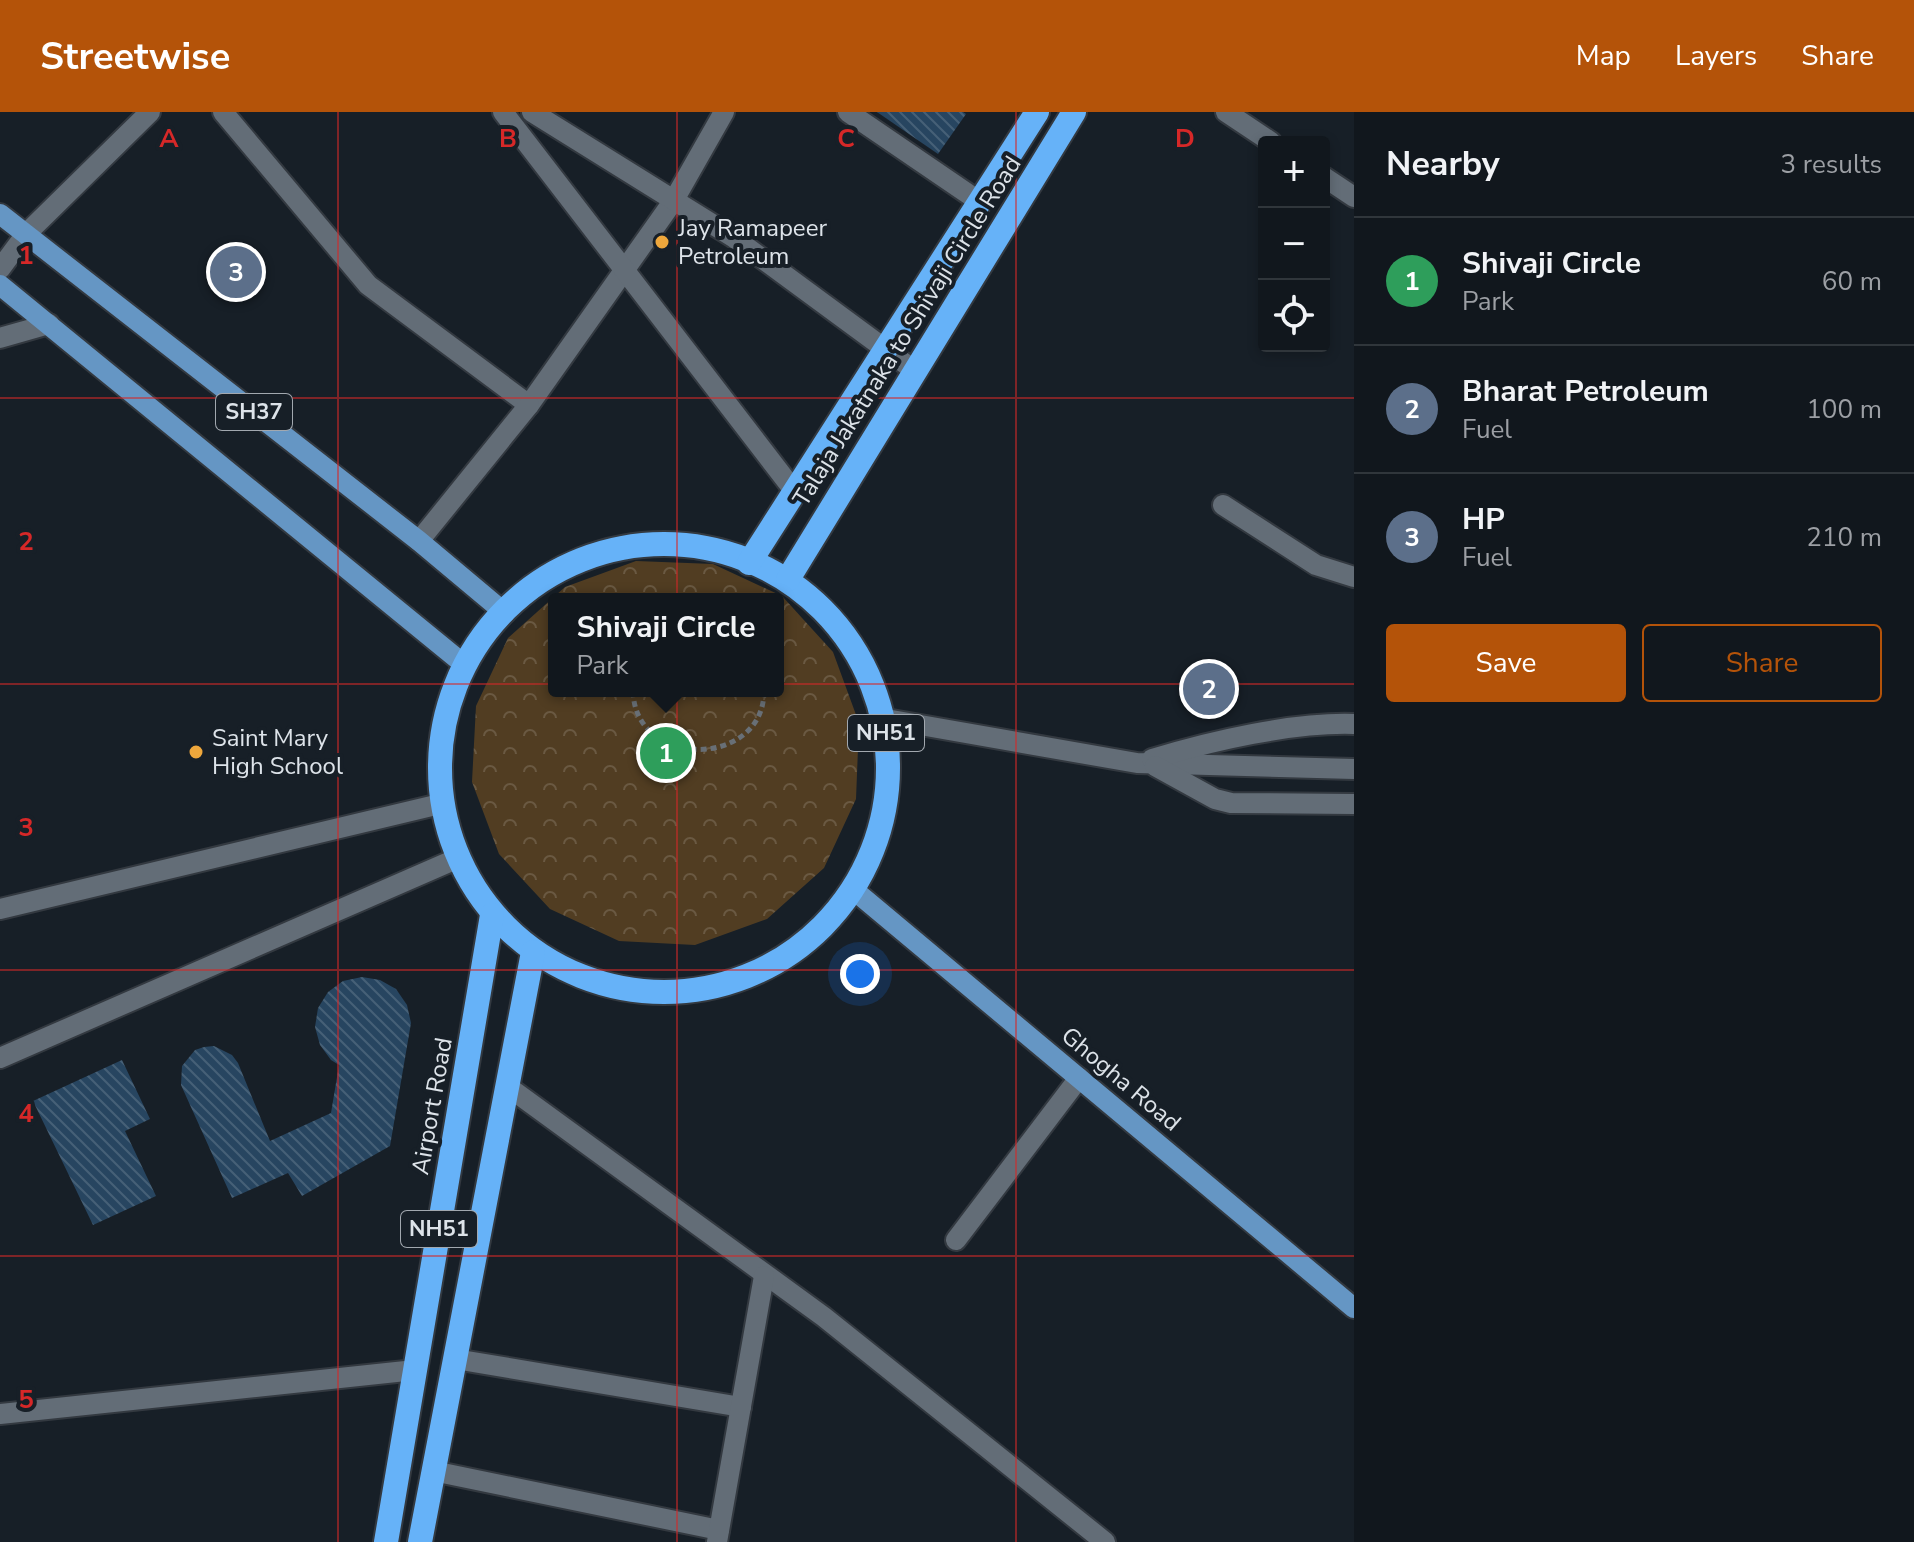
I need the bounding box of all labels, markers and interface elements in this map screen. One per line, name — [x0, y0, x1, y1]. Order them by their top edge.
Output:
text: Streetwise — [40, 31, 230, 82]
text: Map — [1576, 37, 1631, 75]
text: Layers — [1675, 37, 1757, 75]
text: Share — [1801, 37, 1874, 75]
text: A — [159, 121, 179, 156]
text: B — [499, 121, 517, 156]
text: C — [837, 121, 855, 156]
text: D — [1175, 121, 1195, 156]
map controls — [1258, 136, 1330, 352]
button: + — [1258, 136, 1330, 208]
text: Nearby — [1386, 141, 1500, 187]
text: 3 results — [1781, 147, 1882, 182]
street label: Talaja Jakatnaka to Shivaji Circle Road — [785, 150, 1029, 512]
button: − — [1258, 208, 1330, 280]
place label: Jay Ramapeer Petroleum — [677, 212, 827, 272]
marker: Jay Ramapeer Petroleum — [653, 233, 671, 251]
text: 1 — [18, 238, 34, 273]
pin: 3 — [210, 242, 262, 302]
text: Shivaji Circle — [1462, 243, 1641, 284]
text: 1 — [1404, 264, 1420, 299]
text: 60 m — [1822, 264, 1882, 299]
button: locate — [1258, 280, 1330, 352]
text: Park — [1462, 284, 1514, 319]
text: Bharat Petroleum — [1462, 371, 1709, 412]
text: 2 — [1404, 392, 1420, 427]
text: 100 m — [1806, 392, 1882, 427]
road number: SH37 — [216, 394, 292, 430]
text: Fuel — [1462, 412, 1512, 447]
text: HP — [1462, 499, 1505, 540]
text: 3 — [1404, 520, 1420, 555]
text: 210 m — [1806, 520, 1882, 555]
text: 2 — [18, 524, 34, 559]
text: Fuel — [1462, 540, 1512, 575]
popup — [548, 593, 784, 697]
text: Shivaji Circle — [577, 607, 755, 648]
button: Save — [1386, 624, 1626, 702]
button: Share — [1642, 624, 1882, 702]
text: Park — [577, 648, 628, 683]
pin: 2 — [1183, 659, 1235, 719]
road number: NH51 — [848, 715, 924, 751]
place label: Saint Mary High School — [212, 722, 343, 782]
pin: 1 — [640, 723, 692, 783]
marker: Saint Mary High School — [187, 743, 205, 761]
text: 3 — [18, 810, 34, 845]
your location — [840, 954, 880, 994]
street label: Ghogha Road — [1054, 1020, 1188, 1138]
street label: Airport Road — [404, 1035, 460, 1177]
text: 4 — [18, 1096, 34, 1131]
road number: NH51 — [401, 1211, 477, 1247]
text: 5 — [18, 1382, 34, 1417]

